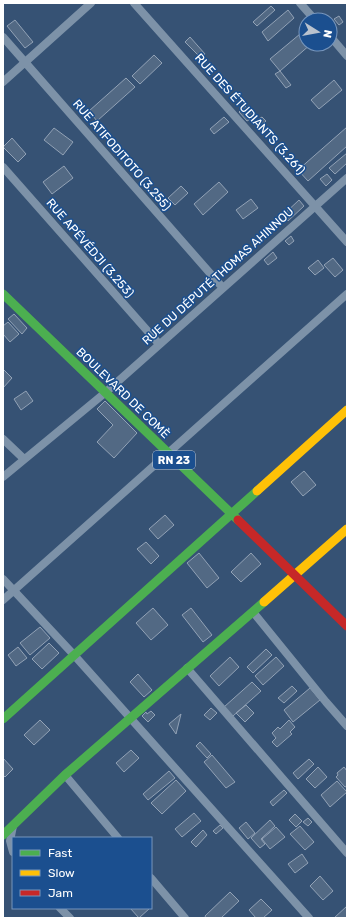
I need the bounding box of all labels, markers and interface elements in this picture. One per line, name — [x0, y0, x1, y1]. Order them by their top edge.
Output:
north arrow — [298, 12, 338, 52]
text: N — [320, 29, 334, 39]
street label: RUE DES ÉTUDIANTS (3.261) — [192, 51, 308, 177]
street label: RUE ATIFODITOTO (3.255) — [70, 97, 174, 213]
street label: RUE APÉVÉDJI (3.253) — [43, 196, 137, 300]
street label: RUE DU DÉPUTÉ THOMAS AHINNOU — [139, 204, 297, 348]
street label: BOULEVARD DE COMÈ — [73, 345, 173, 441]
road number: RN 23 — [153, 451, 195, 469]
legend — [12, 837, 152, 909]
text: Fast — [48, 846, 72, 860]
text: Slow — [48, 866, 75, 880]
text: Jam — [48, 886, 73, 900]

